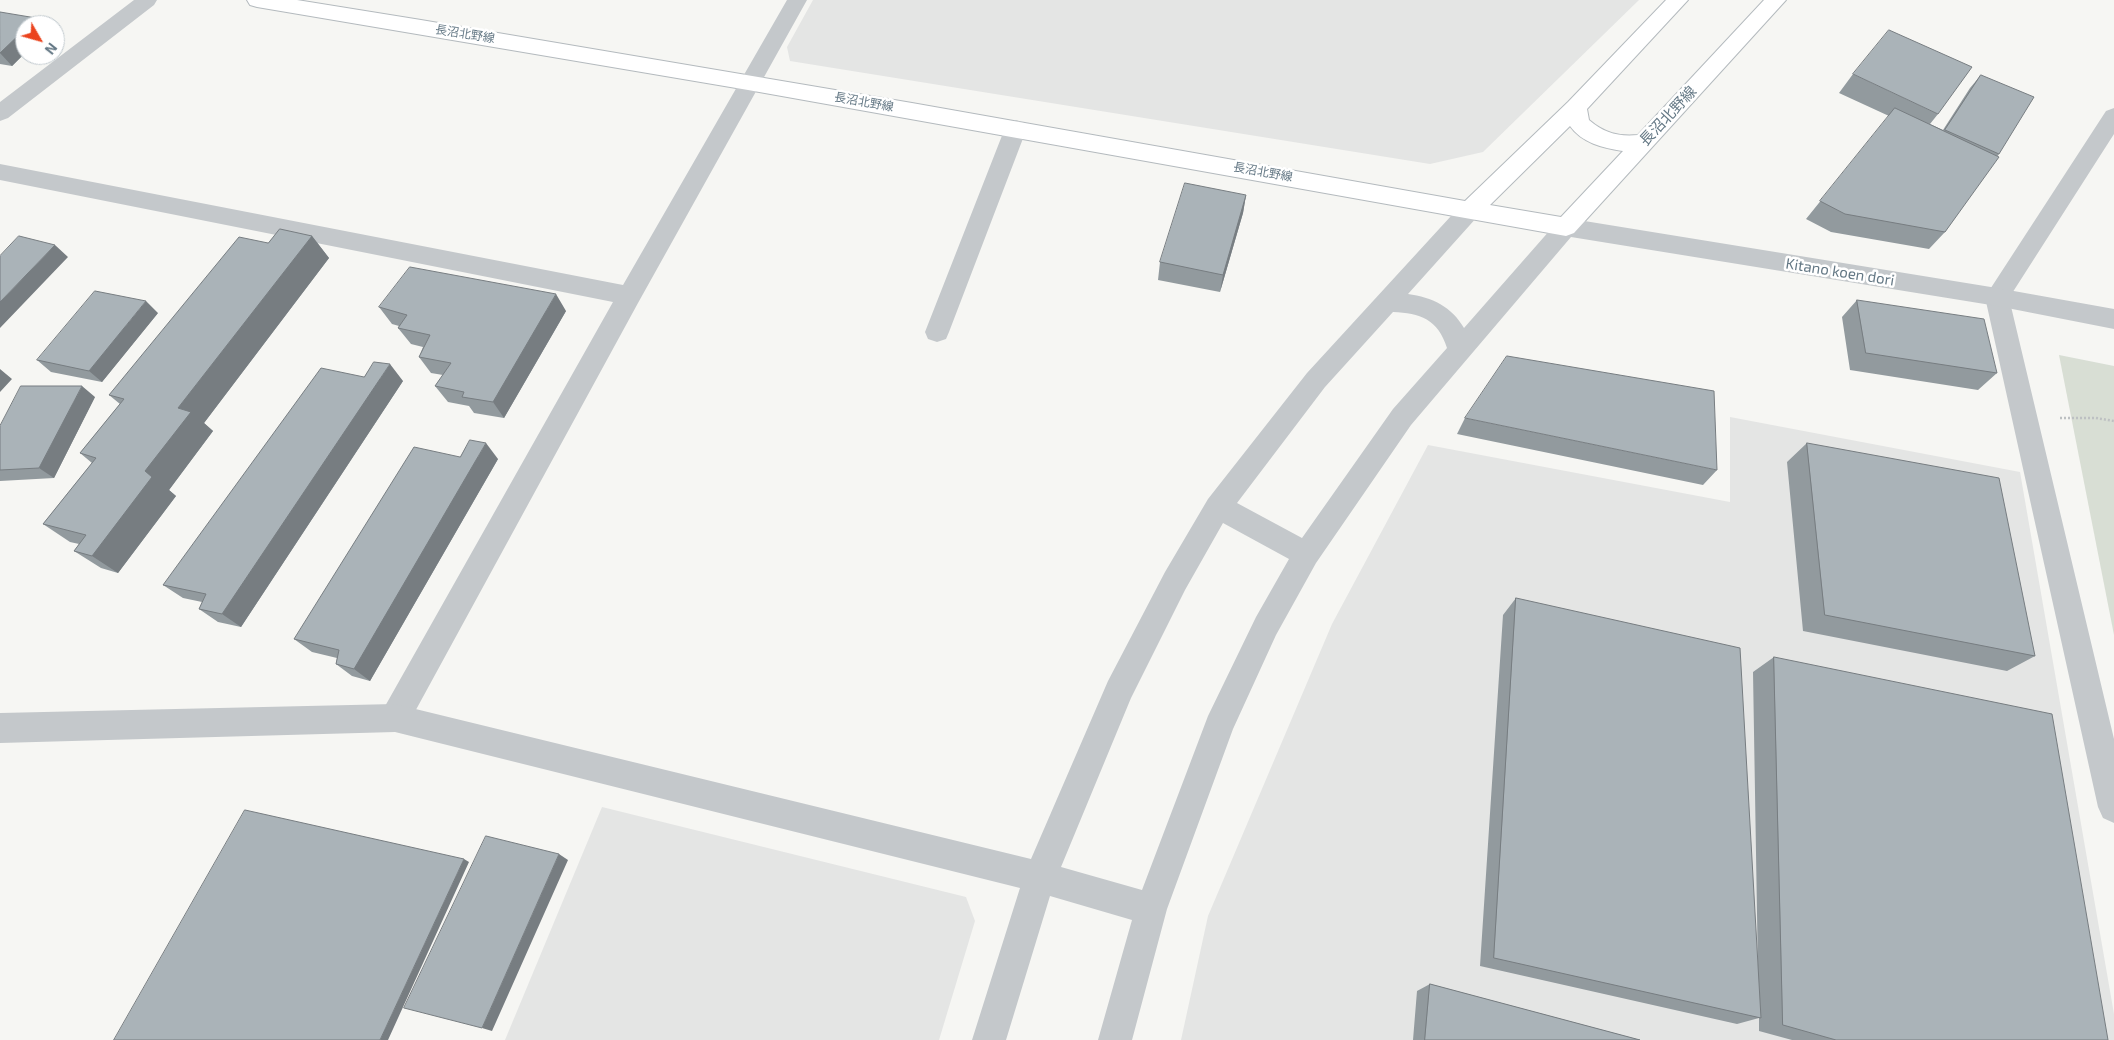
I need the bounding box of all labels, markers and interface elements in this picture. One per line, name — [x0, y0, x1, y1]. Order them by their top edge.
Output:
north arrow — [15, 15, 65, 65]
street label: 長沼北野線 — [434, 22, 496, 46]
text: N — [42, 40, 61, 58]
street label: 長沼北野線 — [1636, 82, 1700, 150]
street label: 長沼北野線 — [833, 90, 895, 114]
street label: 長沼北野線 — [1232, 160, 1294, 184]
street label: Kitano koen dori — [1784, 255, 1896, 289]

